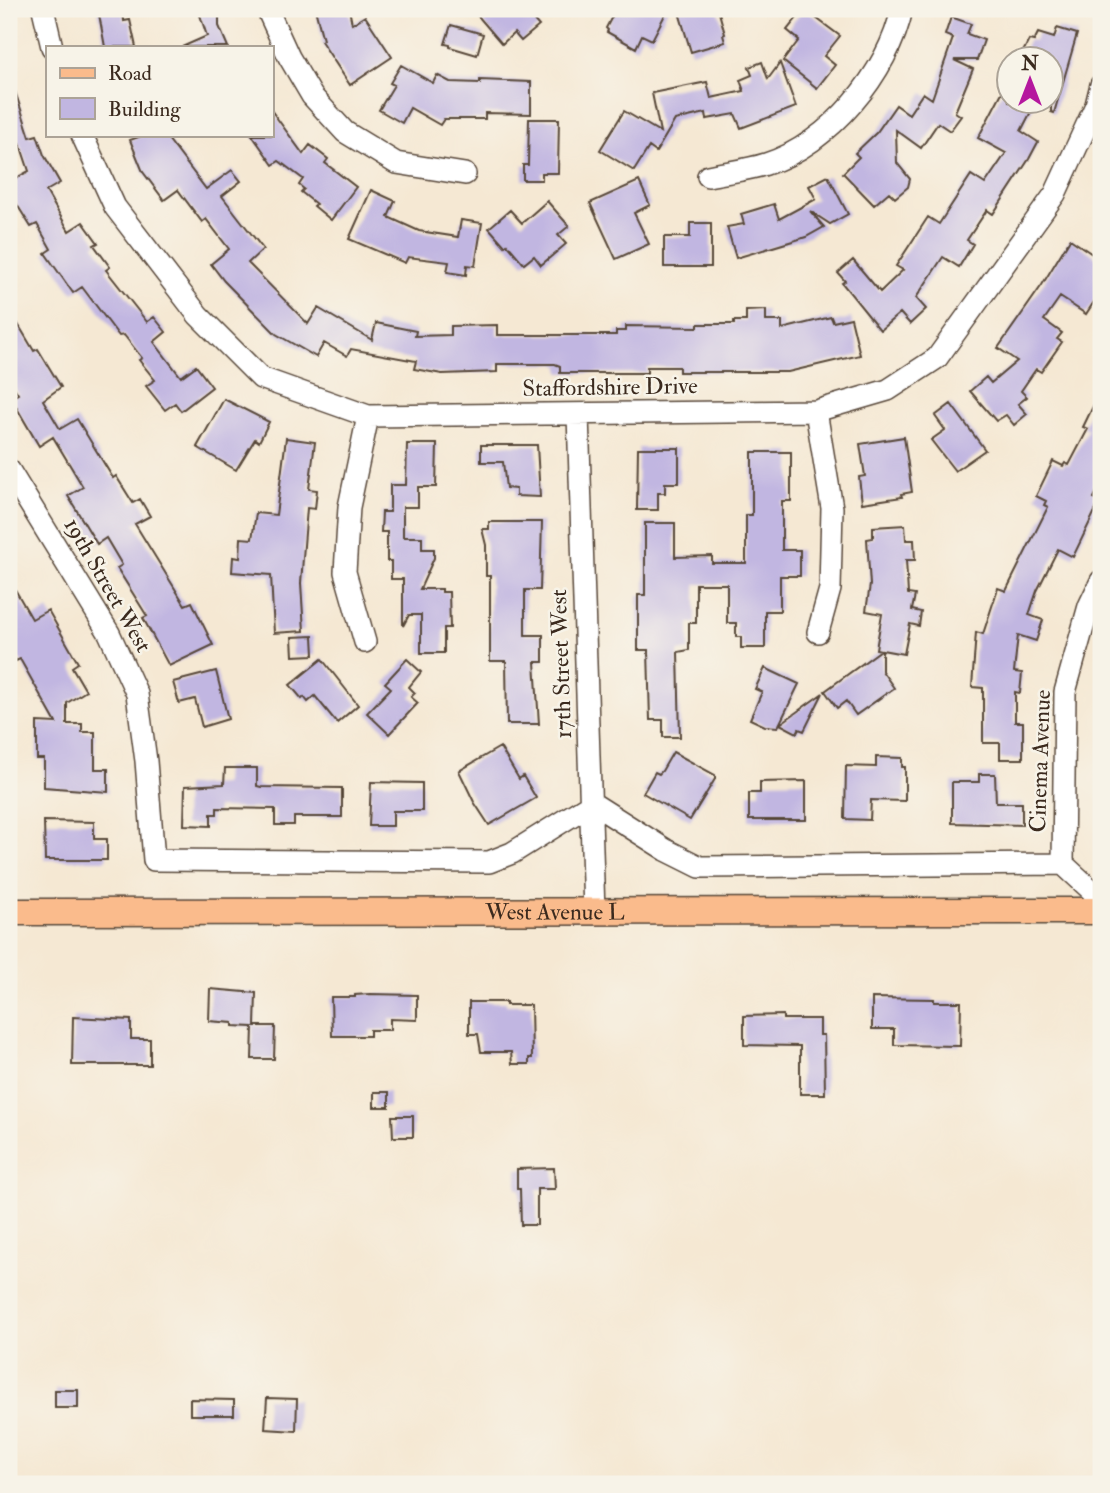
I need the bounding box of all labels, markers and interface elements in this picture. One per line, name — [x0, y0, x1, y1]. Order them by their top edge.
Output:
legend — [46, 46, 273, 136]
north arrow — [995, 46, 1064, 116]
text: N — [1020, 52, 1039, 76]
text: Road — [108, 60, 153, 87]
text: Building — [108, 96, 181, 123]
street label: Staffordshire Drive — [522, 371, 698, 403]
street label: 19th Street West — [58, 512, 158, 658]
street label: 17th Street West — [544, 589, 578, 739]
street label: Cinema Avenue — [1023, 689, 1057, 833]
street label: West Avenue L — [484, 897, 625, 926]

